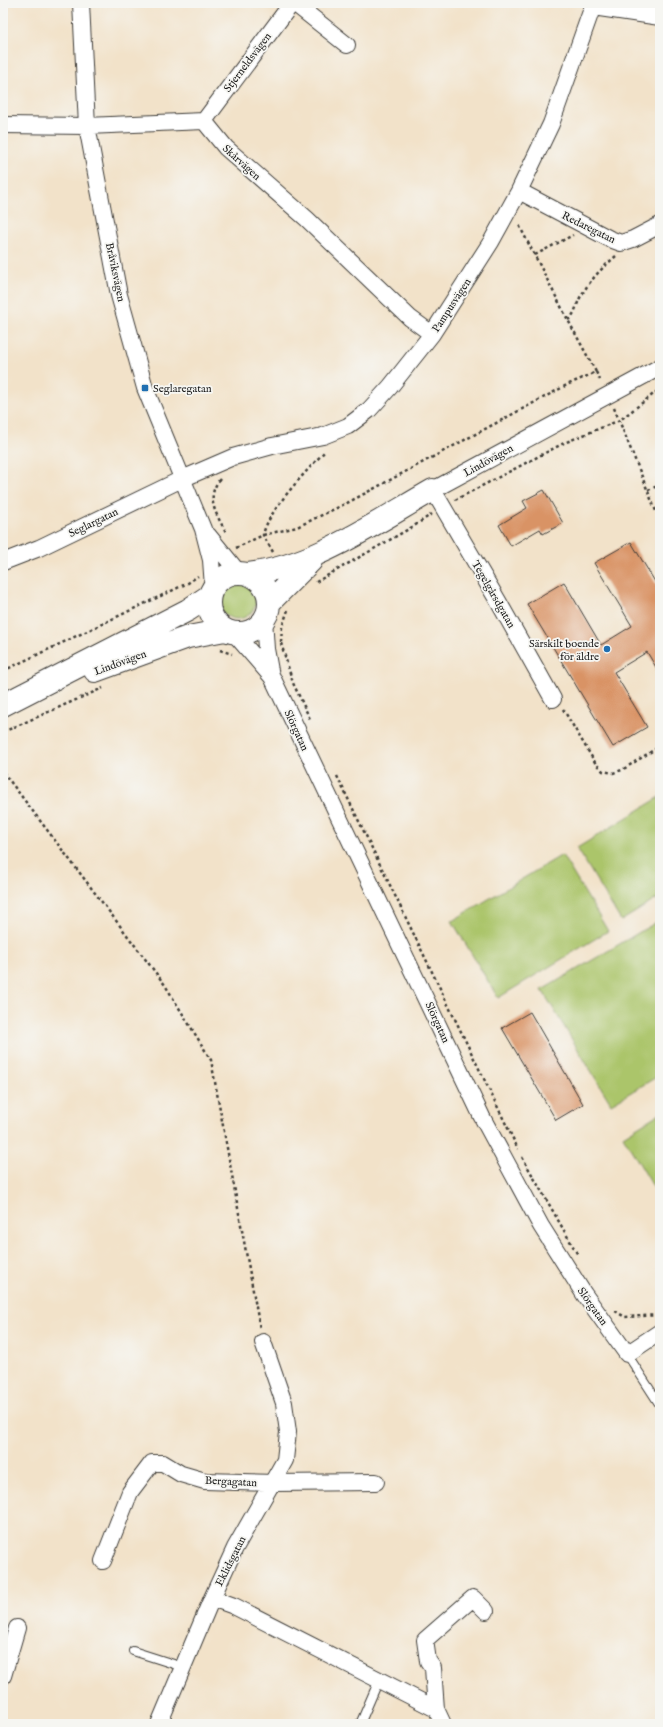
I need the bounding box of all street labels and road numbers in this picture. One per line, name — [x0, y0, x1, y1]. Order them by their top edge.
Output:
street label: Stjerneldsvägen — [221, 30, 275, 95]
street label: Skårvägen — [219, 142, 264, 184]
street label: Redaregatan — [559, 209, 618, 247]
street label: Bråviksvägen — [102, 241, 128, 303]
street label: Pampusvägen — [429, 276, 475, 335]
street label: Lindövägen — [461, 441, 516, 480]
street label: Seglargatan — [66, 505, 121, 541]
street label: Tegelgårsdgatan — [468, 558, 518, 631]
street label: Lindövägen — [92, 647, 149, 679]
street label: Slörgatan — [281, 708, 312, 753]
street label: Slörgatan — [422, 1000, 453, 1045]
street label: Slörgatan — [574, 1285, 611, 1329]
street label: Bergagatan — [205, 1474, 258, 1490]
street label: Eklidsgatan — [212, 1534, 250, 1589]

